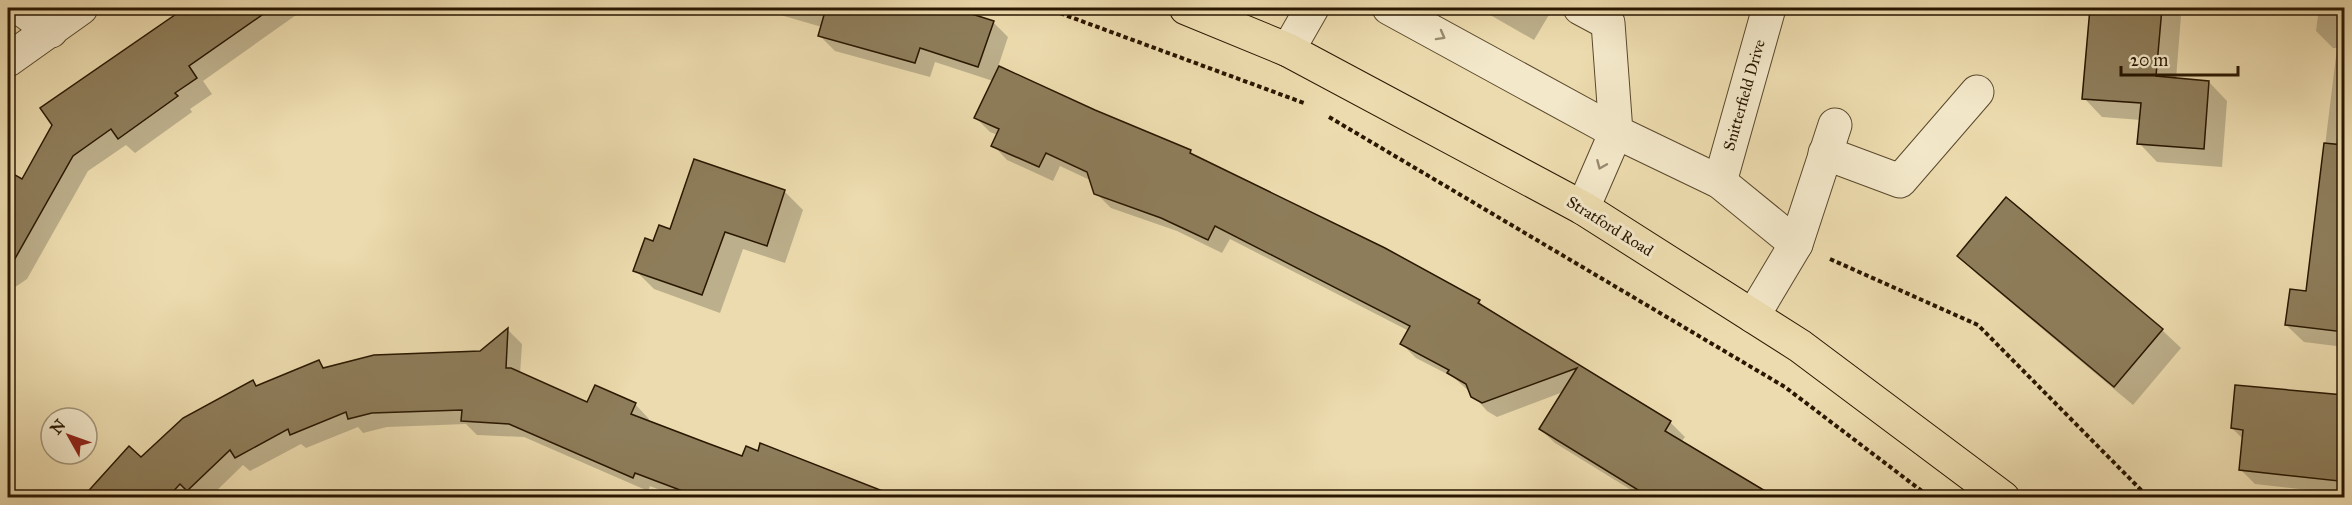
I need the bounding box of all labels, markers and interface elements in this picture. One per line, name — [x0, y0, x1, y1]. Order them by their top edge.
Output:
one-way arrow — [1434, 29, 1445, 40]
street label: Snitterfield Drive — [1719, 37, 1769, 153]
scale bar — [2121, 39, 2238, 77]
text: 20 m — [2130, 49, 2168, 71]
one-way arrow — [1596, 159, 1608, 170]
street label: Stratford Road — [1563, 192, 1657, 260]
north arrow — [39, 406, 99, 466]
text: N — [46, 415, 70, 438]

